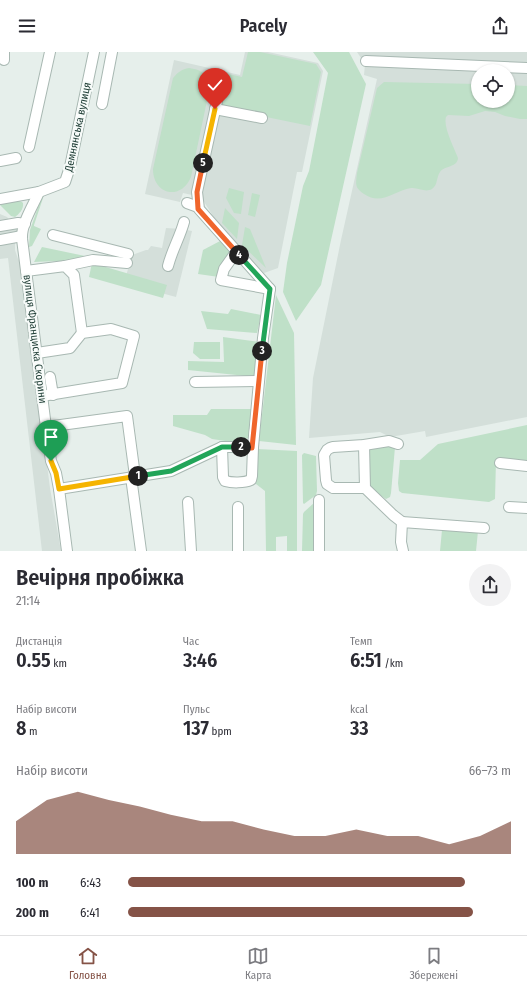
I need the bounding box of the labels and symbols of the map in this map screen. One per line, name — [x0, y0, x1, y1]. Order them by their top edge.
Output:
pin — [198, 68, 232, 109]
street label: Демнянська вулиця — [62, 81, 94, 174]
pin: 5 — [193, 153, 213, 173]
pin: 4 — [229, 245, 249, 265]
street label: вулиця Франциска Скорини — [21, 274, 49, 404]
pin: 3 — [252, 341, 272, 361]
pin — [34, 420, 68, 461]
pin: 2 — [231, 437, 251, 457]
pin: 1 — [128, 466, 148, 486]

